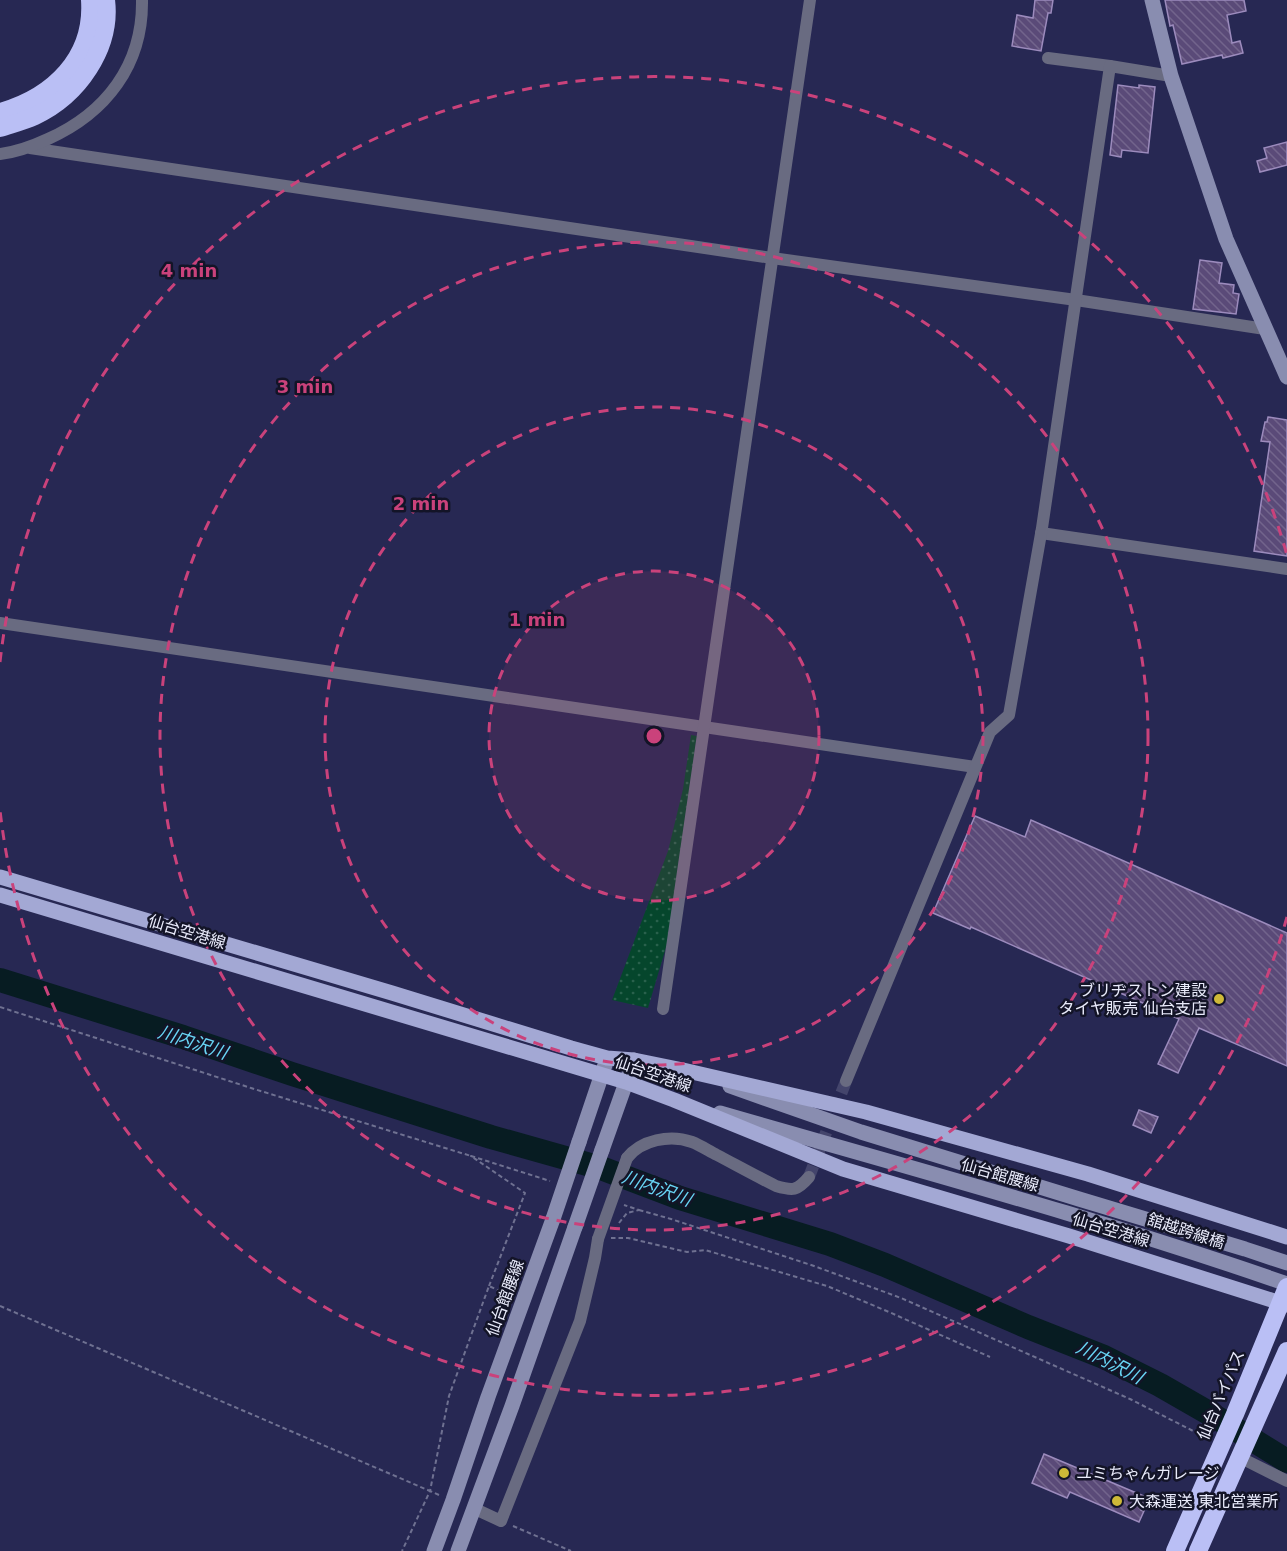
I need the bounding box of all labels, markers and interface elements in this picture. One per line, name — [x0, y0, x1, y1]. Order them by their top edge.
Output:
text: 4 min — [161, 260, 217, 281]
text: 3 min — [277, 376, 333, 397]
text: 2 min — [393, 493, 449, 514]
text: 1 min — [509, 609, 565, 630]
centre of rings — [644, 726, 664, 746]
street label: 仙台空港線 — [146, 911, 228, 953]
place label: ブリヂストン建設 タイヤ販売 仙台支店 — [1058, 981, 1207, 1018]
marker: ブリヂストン建設 タイヤ販売 仙台支店 — [1212, 992, 1226, 1006]
water label: 川内沢川 — [156, 1021, 232, 1064]
street label: 仙台空港線 — [612, 1052, 694, 1096]
street label: 仙台館腰線 — [959, 1155, 1041, 1195]
water label: 川内沢川 — [620, 1166, 696, 1211]
street label: 仙台空港線 — [1070, 1209, 1152, 1251]
street label: 舘越跨線橋 — [1145, 1210, 1227, 1252]
street label: 仙台館腰線 — [482, 1257, 528, 1339]
water label: 川内沢川 — [1073, 1336, 1149, 1389]
street label: 仙台バイパス — [1194, 1347, 1248, 1443]
place label: ユミちゃんガレージ — [1076, 1464, 1220, 1483]
marker: ユミちゃんガレージ — [1057, 1466, 1071, 1480]
place label: 大森運送 東北営業所 — [1129, 1492, 1278, 1511]
marker: 大森運送 東北営業所 — [1110, 1494, 1124, 1508]

